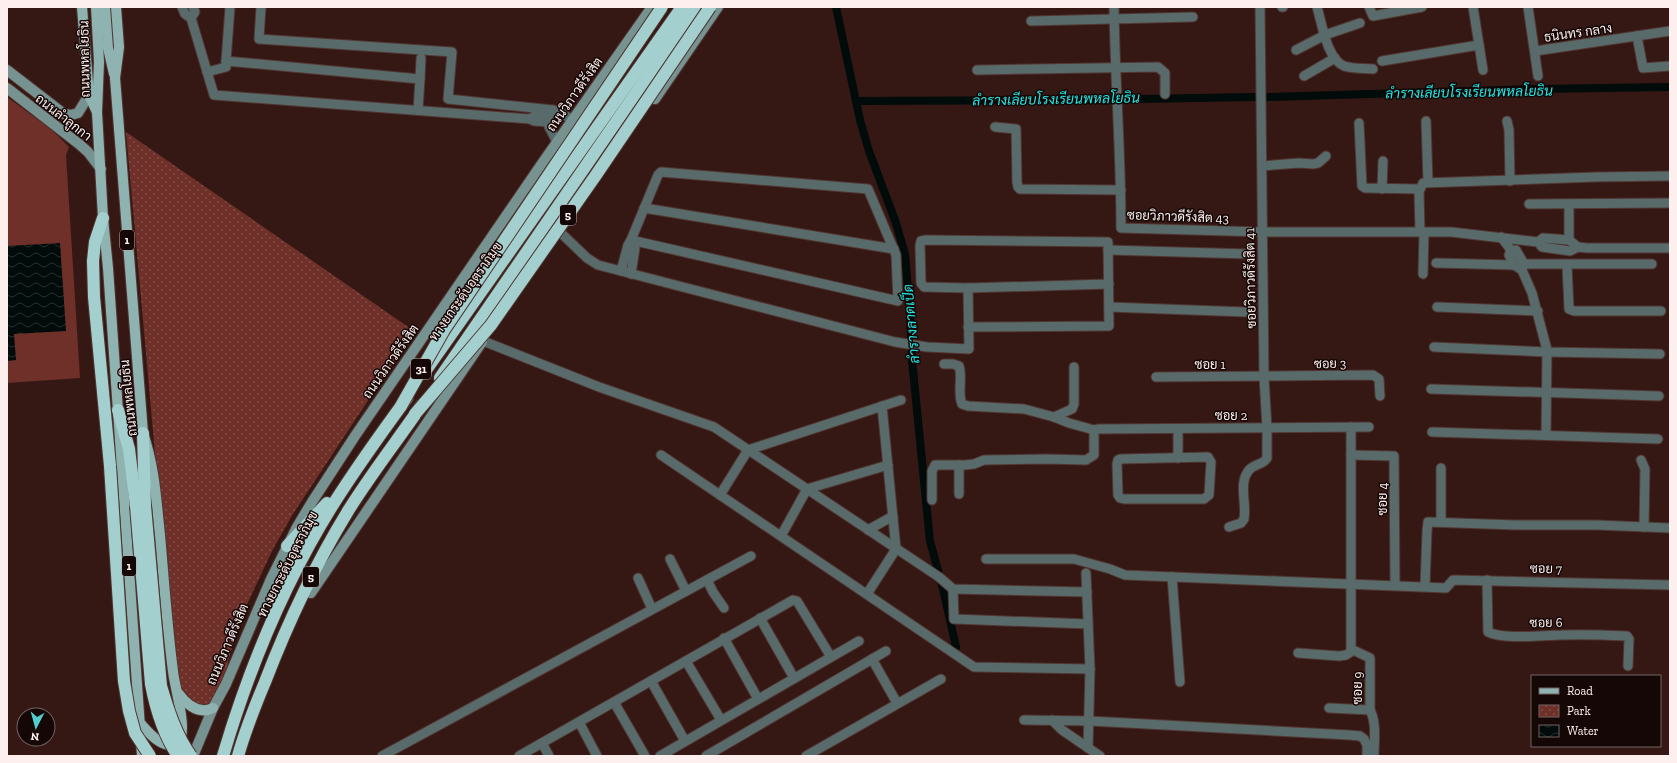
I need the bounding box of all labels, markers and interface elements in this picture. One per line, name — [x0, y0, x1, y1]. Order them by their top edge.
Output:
street label: ธนินทร กลาง — [1543, 19, 1613, 45]
street label: ถนนพหลโยธิน — [75, 20, 93, 98]
street label: ถนนวิภาวดีรังสิต — [542, 53, 606, 134]
water label: ลำรางเลียบโรงเรียนพหลโยธิน — [1385, 82, 1553, 102]
water label: ลำรางเลียบโรงเรียนพหลโยธิน — [972, 89, 1140, 109]
street label: ถนนลำลูกกา — [32, 91, 95, 145]
road number: 5 — [560, 205, 576, 225]
street label: ซอยวิภาวดีรังสิต 43 — [1127, 205, 1229, 226]
street label: ซอยวิภาวดีรังสิต 41 — [1240, 227, 1259, 329]
road number: 1 — [120, 230, 134, 250]
street label: ทางยกระดับอุตราภิมุข — [425, 239, 507, 345]
water label: ลำรางลาดเป็ด — [899, 283, 923, 365]
street label: ถนนวิภาวดีรังสิต — [358, 320, 422, 401]
street label: ซอย 3 — [1314, 356, 1346, 371]
street label: ซอย 1 — [1194, 357, 1226, 372]
street label: ถนนพหลโยธิน — [116, 359, 140, 437]
road number: 31 — [411, 359, 431, 379]
street label: ซอย 2 — [1215, 408, 1248, 423]
street label: ซอย 4 — [1375, 482, 1390, 516]
street label: ทางยกระดับอุตราภิมุข — [253, 508, 322, 621]
road number: 1 — [122, 556, 136, 576]
street label: ซอย 7 — [1530, 561, 1562, 576]
road number: 5 — [303, 567, 319, 587]
street label: ถนนวิภาวดีรังสิต — [202, 600, 251, 687]
street label: ซอย 6 — [1529, 615, 1563, 630]
street label: ซอย 9 — [1350, 671, 1365, 704]
legend — [1531, 675, 1661, 747]
text: Road — [1567, 684, 1593, 698]
text: Park — [1567, 704, 1592, 718]
north arrow — [16, 707, 56, 747]
text: Water — [1567, 724, 1599, 738]
text: N — [30, 729, 40, 743]

